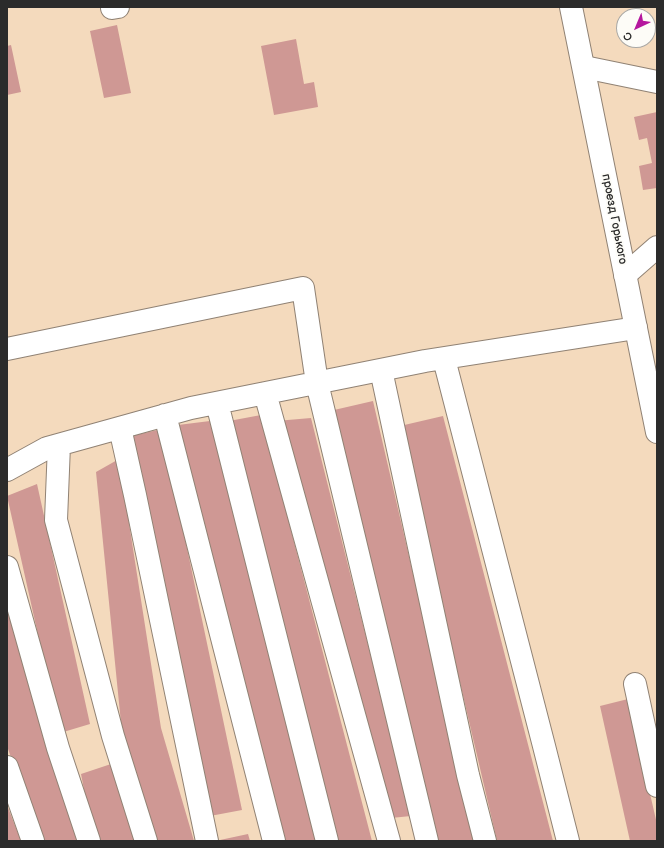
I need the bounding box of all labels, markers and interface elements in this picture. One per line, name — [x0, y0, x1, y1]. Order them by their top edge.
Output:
north arrow — [616, 8, 656, 48]
text: С — [621, 29, 635, 44]
street label: проезд Горького — [598, 173, 630, 265]

